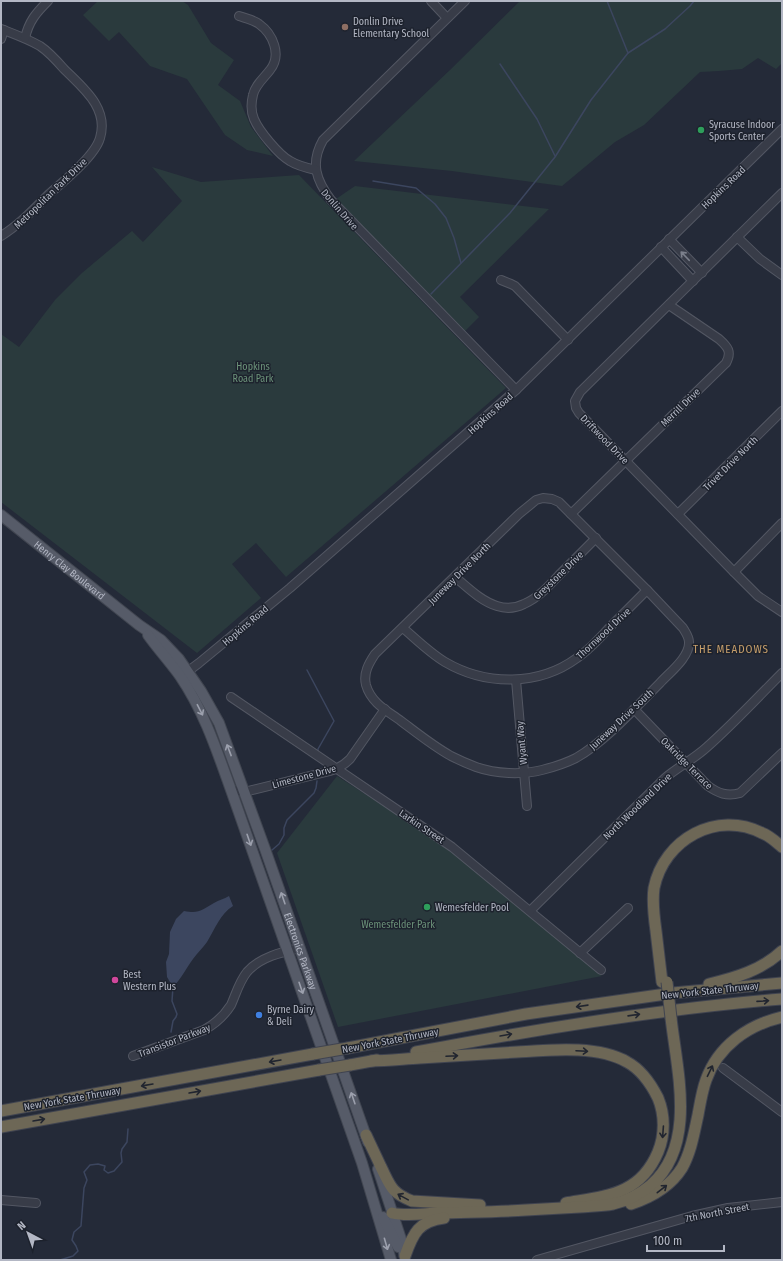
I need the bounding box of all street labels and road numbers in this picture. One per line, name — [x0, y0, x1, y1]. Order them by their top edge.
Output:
street label: Metropolitan Park Drive — [12, 156, 90, 232]
street label: Hopkins Road — [699, 164, 748, 212]
street label: Donlin Drive — [318, 187, 360, 233]
street label: Merrill Drive — [658, 386, 703, 430]
street label: Hopkins Road — [466, 390, 516, 437]
street label: Driftwood Drive — [578, 412, 631, 467]
street label: Trivet Drive North — [701, 434, 760, 493]
street label: Henry Clay Boulevard — [31, 539, 107, 602]
street label: Juneway Drive North — [426, 540, 493, 607]
street label: Greystone Drive — [531, 549, 586, 602]
street label: Hopkins Road — [220, 603, 271, 649]
street label: Thornwood Drive — [574, 605, 633, 662]
street label: Juneway Drive South — [587, 687, 656, 753]
street label: Wyant Way — [514, 720, 530, 765]
street label: Oakridge Terrace — [658, 735, 715, 792]
street label: Limestone Drive — [271, 763, 338, 791]
street label: North Woodland Drive — [601, 771, 674, 843]
street label: Larkin Street — [396, 807, 447, 847]
street label: Electronics Parkway — [281, 911, 319, 992]
street label: New York State Thruway — [661, 980, 760, 1002]
street label: Transistor Parkway — [137, 1021, 213, 1060]
street label: New York State Thruway — [341, 1026, 440, 1056]
street label: New York State Thruway — [23, 1084, 122, 1113]
street label: 7th North Street — [684, 1201, 751, 1225]

